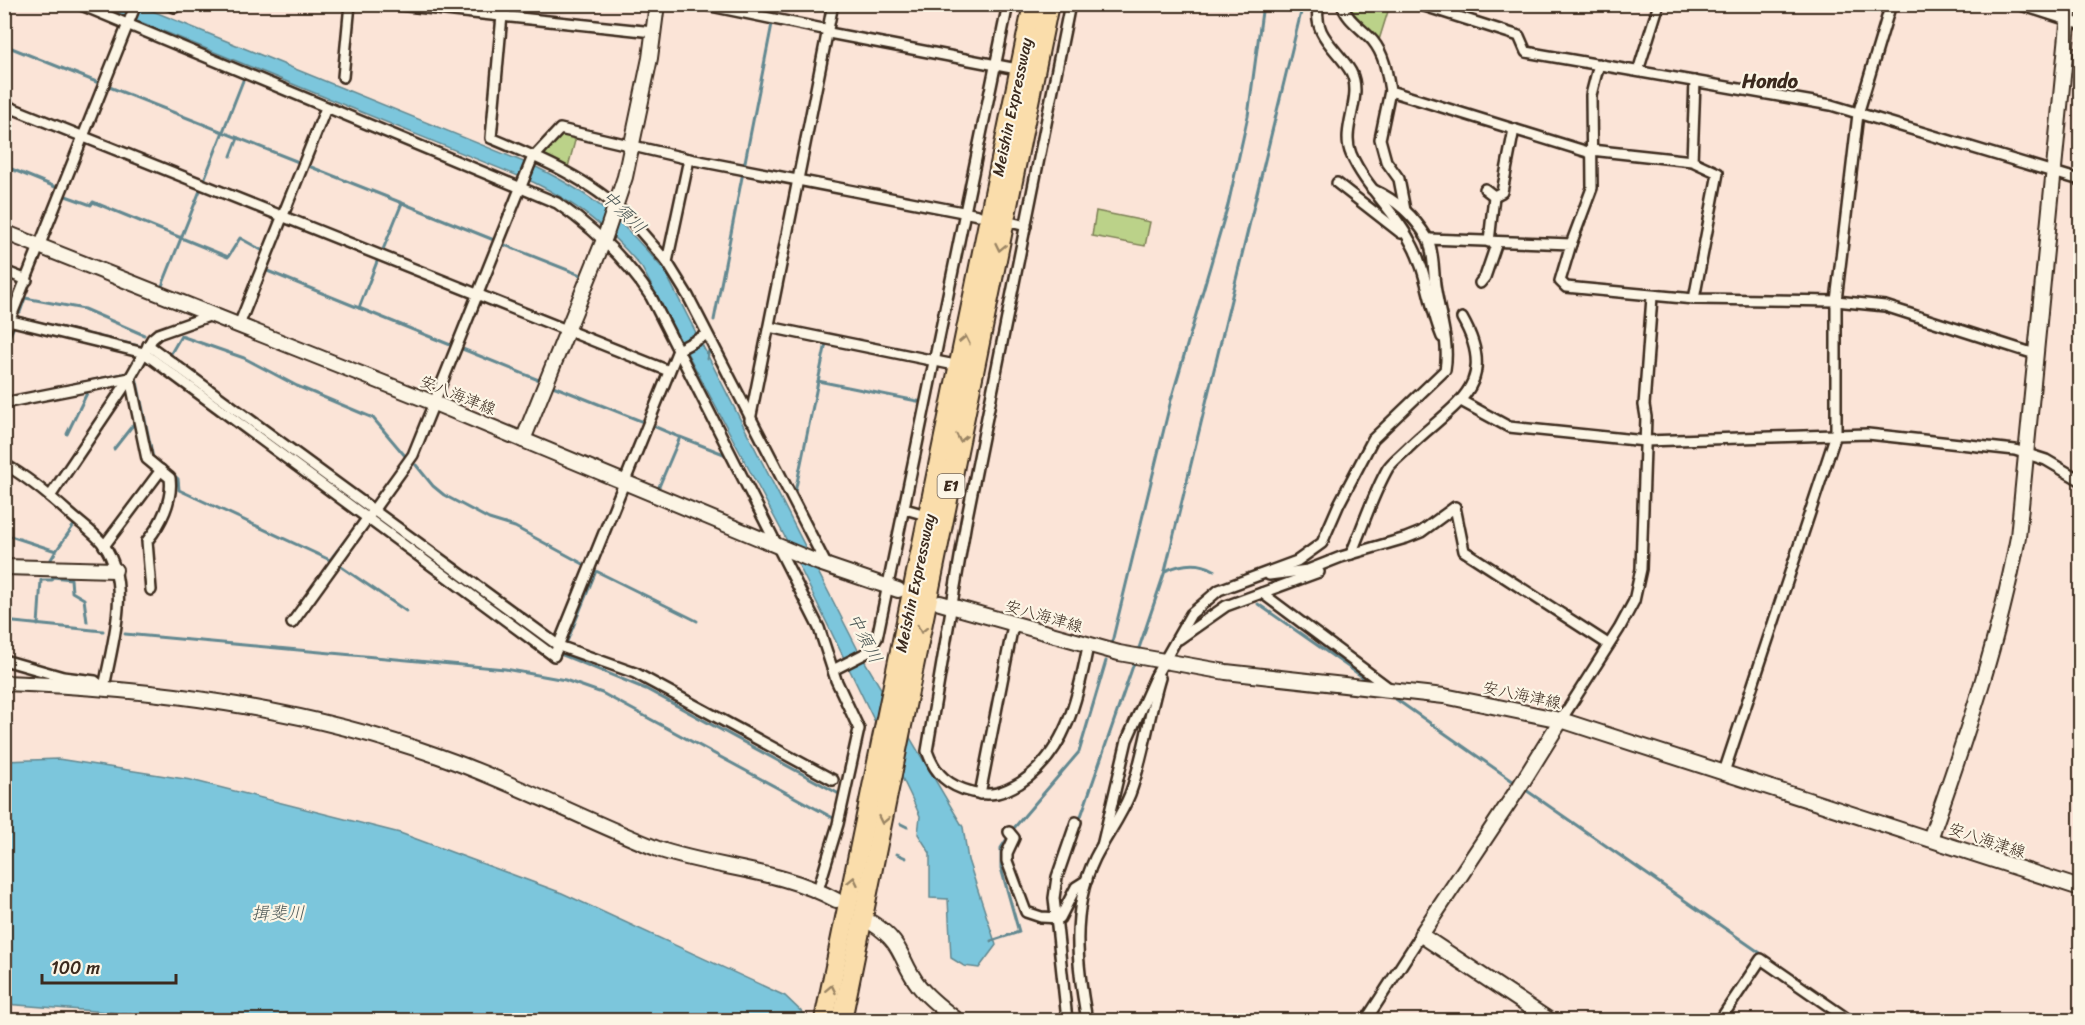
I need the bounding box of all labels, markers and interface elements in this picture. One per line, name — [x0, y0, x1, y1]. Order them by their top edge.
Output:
street label: Meishin Expressway — [983, 34, 1041, 179]
district label: Hondo — [1741, 64, 1799, 99]
water label: 中須川 — [593, 182, 655, 242]
one-way arrow — [994, 242, 1007, 252]
one-way arrow — [957, 335, 970, 345]
street label: 安八海津線 — [415, 367, 501, 423]
one-way arrow — [955, 433, 968, 443]
road number: E1 — [938, 474, 964, 498]
street label: Meishin Expressway — [886, 510, 944, 655]
street label: 安八海津線 — [1002, 591, 1086, 641]
water label: 中須川 — [838, 607, 892, 669]
one-way arrow — [916, 624, 929, 634]
street label: 安八海津線 — [1480, 672, 1564, 718]
street label: 安八海津線 — [1944, 814, 2030, 866]
one-way arrow — [877, 815, 890, 825]
one-way arrow — [846, 876, 859, 886]
water label: 揖斐川 — [251, 897, 305, 929]
scale bar — [42, 947, 176, 985]
text: 100 m — [51, 952, 100, 984]
one-way arrow — [823, 985, 836, 995]

